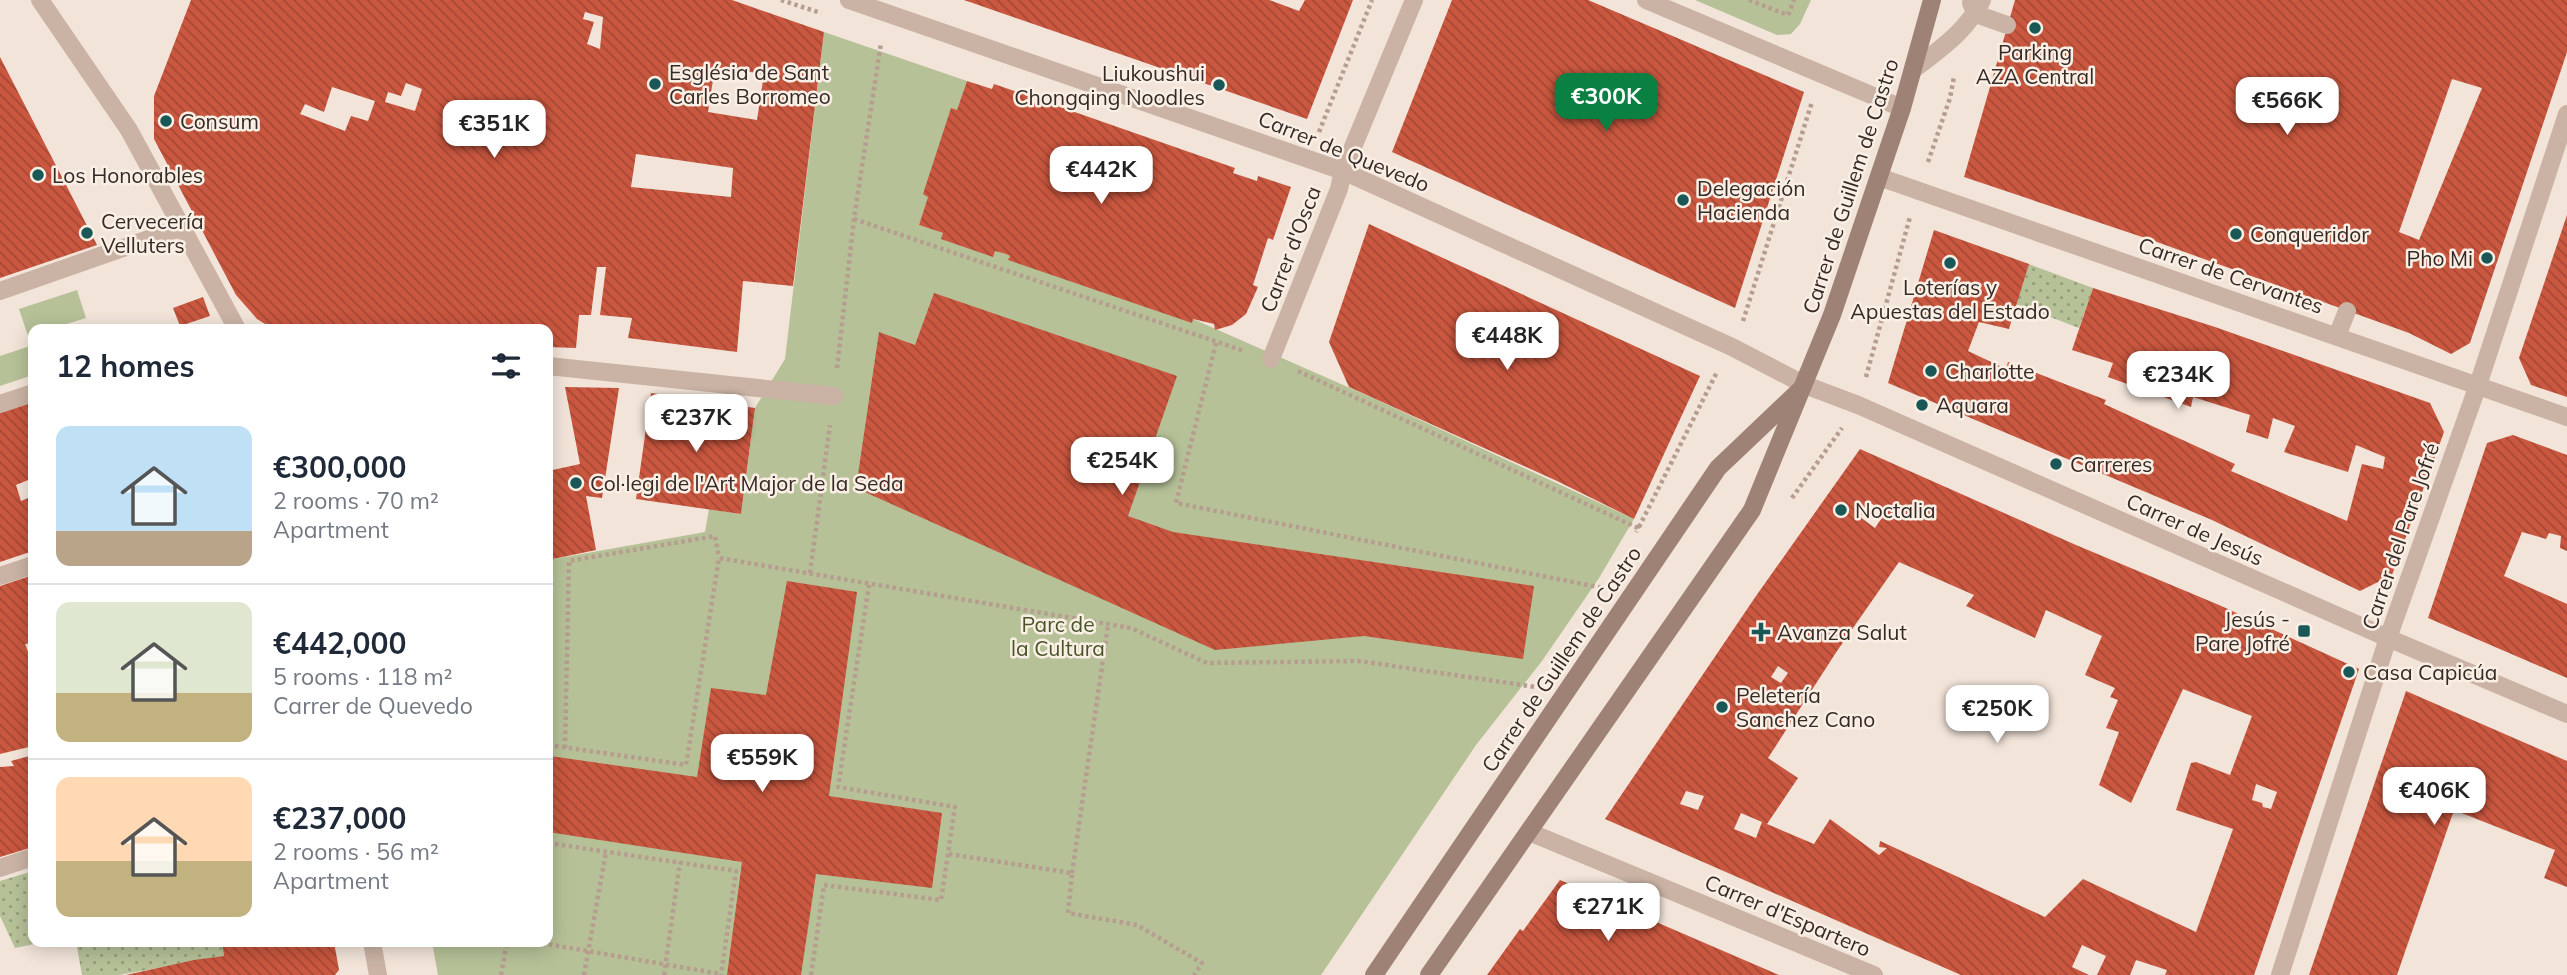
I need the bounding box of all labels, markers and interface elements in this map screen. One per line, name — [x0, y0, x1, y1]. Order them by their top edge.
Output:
marker: Parking AZA Central — [2027, 20, 2043, 36]
place label: Parking AZA Central — [1976, 39, 2094, 89]
street label: Carrer de Guillem de Castro — [1796, 55, 1904, 317]
place label: Església de Sant Carles Borromeo — [669, 59, 831, 109]
place label: Liukoushui Chongqing Noodles — [1014, 60, 1205, 110]
pin: €300K — [1557, 74, 1655, 133]
marker: Església de Sant Carles Borromeo — [647, 76, 663, 92]
marker: Liukoushui Chongqing Noodles — [1211, 77, 1227, 93]
pin: €566K — [2238, 78, 2336, 137]
text: €300K — [1571, 81, 1641, 110]
text: €566K — [2252, 85, 2322, 114]
pin: €351K — [445, 100, 543, 160]
street label: Carrer de Quevedo — [1255, 105, 1433, 197]
place label: Consum — [180, 108, 259, 134]
text: €351K — [459, 108, 529, 137]
marker: Consum — [158, 113, 174, 129]
pin: €442K — [1052, 146, 1150, 206]
text: €442K — [1066, 154, 1136, 183]
place label: Los Honorables — [52, 162, 203, 188]
marker: Los Honorables — [30, 167, 46, 183]
place label: Delegación Hacienda — [1697, 175, 1806, 225]
street label: Carrer d'Osca — [1254, 182, 1326, 316]
marker: Delegación Hacienda — [1675, 192, 1691, 208]
place label: Cervecería Velluters — [101, 208, 204, 258]
place label: Conqueridor — [2250, 221, 2369, 247]
marker: Cervecería Velluters — [79, 225, 95, 241]
marker: Conqueridor — [2228, 226, 2244, 242]
street label: Carrer de Cervantes — [2135, 231, 2327, 319]
place label: Pho Mi — [2407, 245, 2473, 271]
marker: Pho Mi — [2479, 250, 2495, 266]
marker: Loterías y Apuestas del Estado — [1942, 255, 1958, 271]
place label: Loterías y Apuestas del Estado — [1850, 274, 2050, 324]
pin: €448K — [1458, 312, 1556, 372]
text: €448K — [1472, 320, 1542, 349]
text: 12 homes — [56, 347, 195, 385]
icon: filters — [487, 347, 525, 385]
pin: €234K — [2129, 352, 2227, 411]
place label: Charlotte — [1945, 358, 2035, 384]
text: €234K — [2143, 359, 2213, 388]
marker: Charlotte — [1923, 363, 1939, 379]
place label: Aquara — [1936, 392, 2009, 418]
pin: €237K — [647, 394, 745, 454]
marker: Aquara — [1914, 397, 1930, 413]
text: €237K — [661, 402, 731, 431]
pin: €254K — [1073, 438, 1171, 497]
street label: Carrer del Pare Jofré — [2356, 439, 2444, 633]
text: €254K — [1087, 445, 1157, 474]
text: €300,000 — [273, 448, 406, 486]
place label: Carreres — [2070, 451, 2152, 477]
icon: home — [112, 454, 196, 538]
marker: Carreres — [2048, 456, 2064, 472]
place label: Col·legi de l'Art Major de la Seda — [590, 470, 904, 496]
marker: Col·legi de l'Art Major de la Seda — [568, 475, 584, 491]
text: 2 rooms · 70 m² — [273, 486, 439, 515]
street label: Carrer de Jesús — [2123, 487, 2267, 571]
place label: Noctalia — [1855, 497, 1936, 523]
marker: Noctalia — [1833, 502, 1849, 518]
text: Apartment — [273, 515, 389, 544]
street label: Carrer de Guillem de Castro — [1476, 541, 1646, 777]
place label: Jesús - Pare Jofré — [2195, 606, 2290, 656]
park label: Parc de la Cultura — [1011, 611, 1105, 661]
place label: Avanza Salut — [1777, 619, 1907, 645]
marker: Avanza Salut — [1751, 622, 1771, 642]
marker: Jesús - Pare Jofré — [2296, 623, 2312, 639]
text: €442,000 — [273, 624, 406, 662]
icon: home — [112, 630, 196, 714]
place label: Casa Capicúa — [2363, 659, 2497, 685]
text: 5 rooms · 118 m² — [273, 662, 453, 691]
marker: Casa Capicúa — [2341, 664, 2357, 680]
place label: Peletería Sanchez Cano — [1736, 682, 1875, 732]
pin: €250K — [1948, 686, 2046, 745]
text: Carrer de Quevedo — [273, 691, 473, 720]
text: €250K — [1962, 693, 2032, 722]
marker: Peletería Sanchez Cano — [1714, 699, 1730, 715]
pin: €559K — [713, 734, 811, 794]
text: €559K — [727, 742, 797, 771]
pin: €406K — [2385, 768, 2483, 827]
text: €406K — [2399, 775, 2469, 804]
text: €237,000 — [273, 799, 406, 837]
icon: home — [112, 805, 196, 889]
text: 2 rooms · 56 m² — [273, 837, 439, 866]
text: Apartment — [273, 866, 389, 895]
street label: Carrer d'Espartero — [1701, 868, 1875, 962]
pin: €271K — [1559, 884, 1657, 943]
text: €271K — [1573, 891, 1643, 920]

